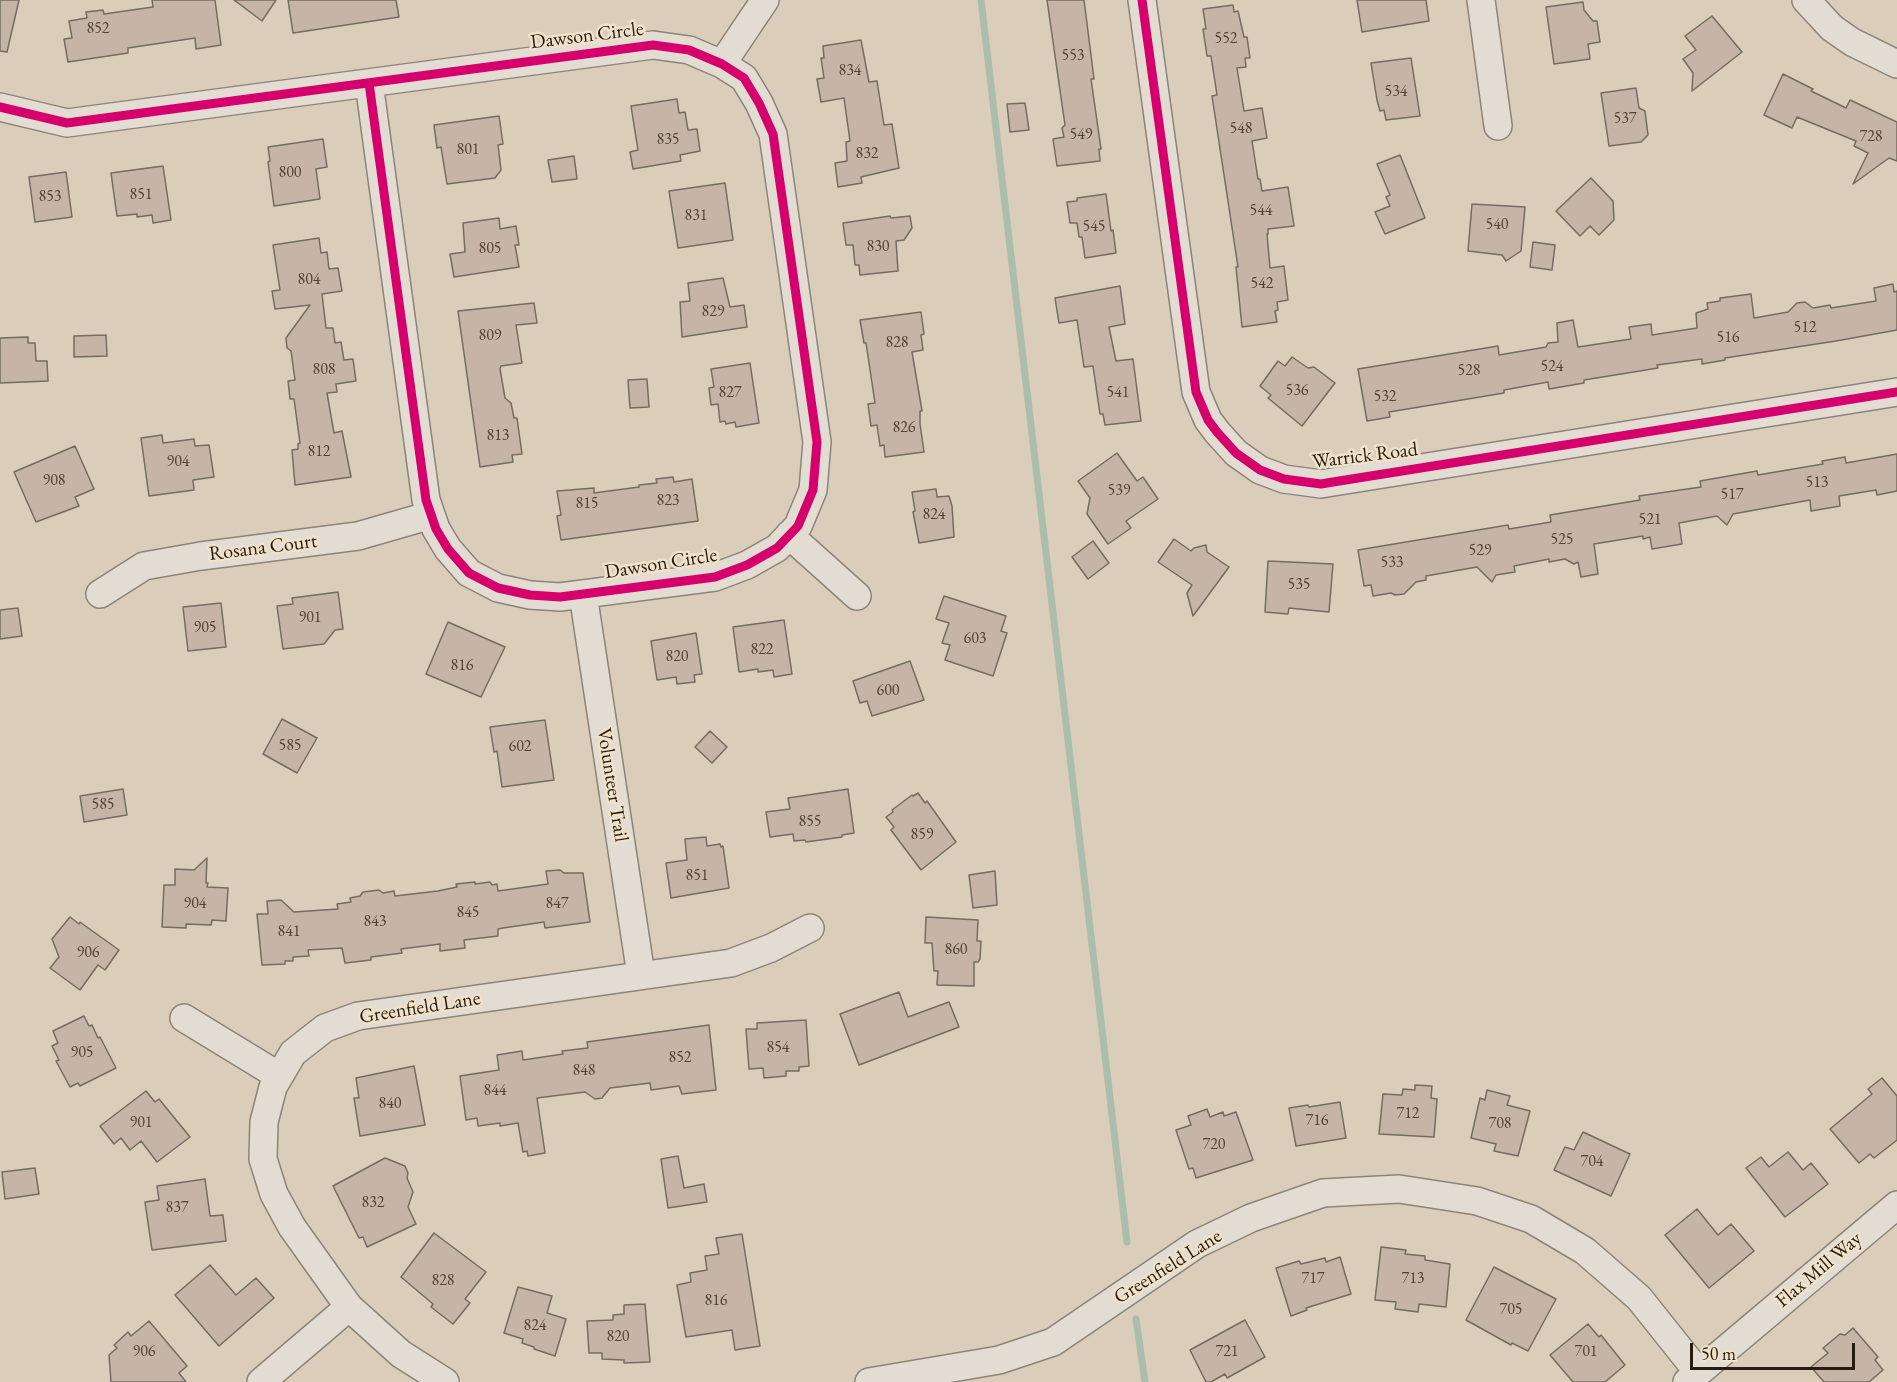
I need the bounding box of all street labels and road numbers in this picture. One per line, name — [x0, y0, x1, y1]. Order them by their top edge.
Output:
street label: Dawson Circle — [529, 17, 645, 55]
street label: Warrick Road — [1311, 438, 1419, 474]
street label: Rosana Court — [208, 529, 318, 567]
street label: Dawson Circle — [603, 543, 719, 585]
street label: Volunteer Trail — [591, 726, 633, 844]
street label: Greenfield Lane — [358, 987, 482, 1029]
street label: Greenfield Lane — [1110, 1224, 1226, 1310]
street label: Flax Mill Way — [1771, 1227, 1867, 1313]

